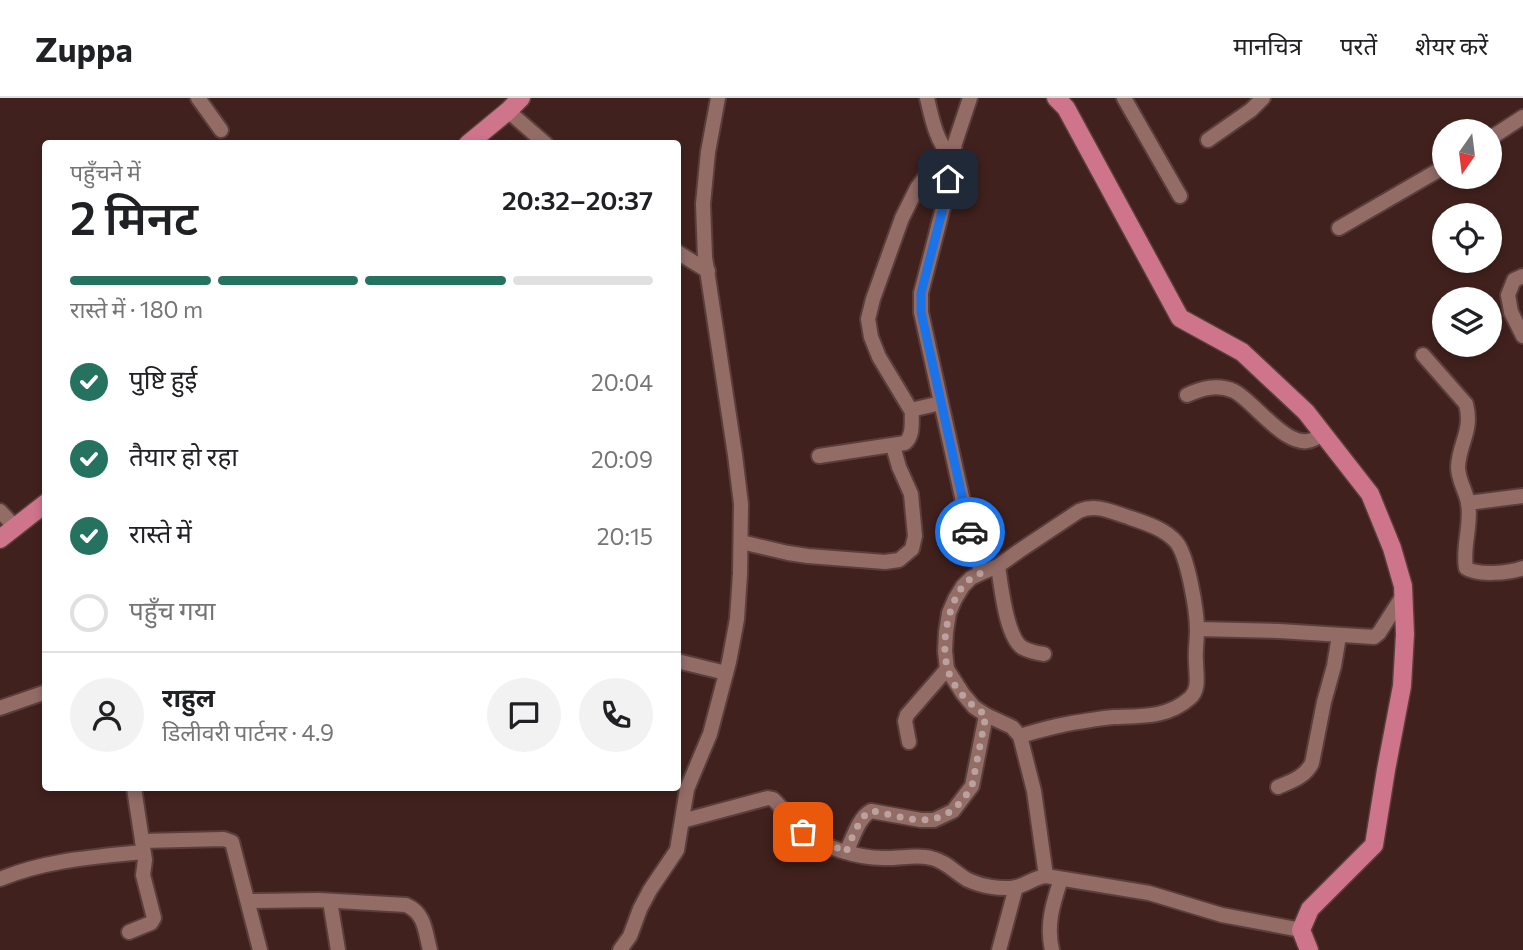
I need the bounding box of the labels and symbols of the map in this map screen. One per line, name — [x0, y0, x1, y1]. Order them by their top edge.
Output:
north arrow — [1432, 119, 1502, 189]
pin — [918, 149, 978, 209]
courier — [935, 497, 1005, 567]
pin — [773, 802, 833, 862]

